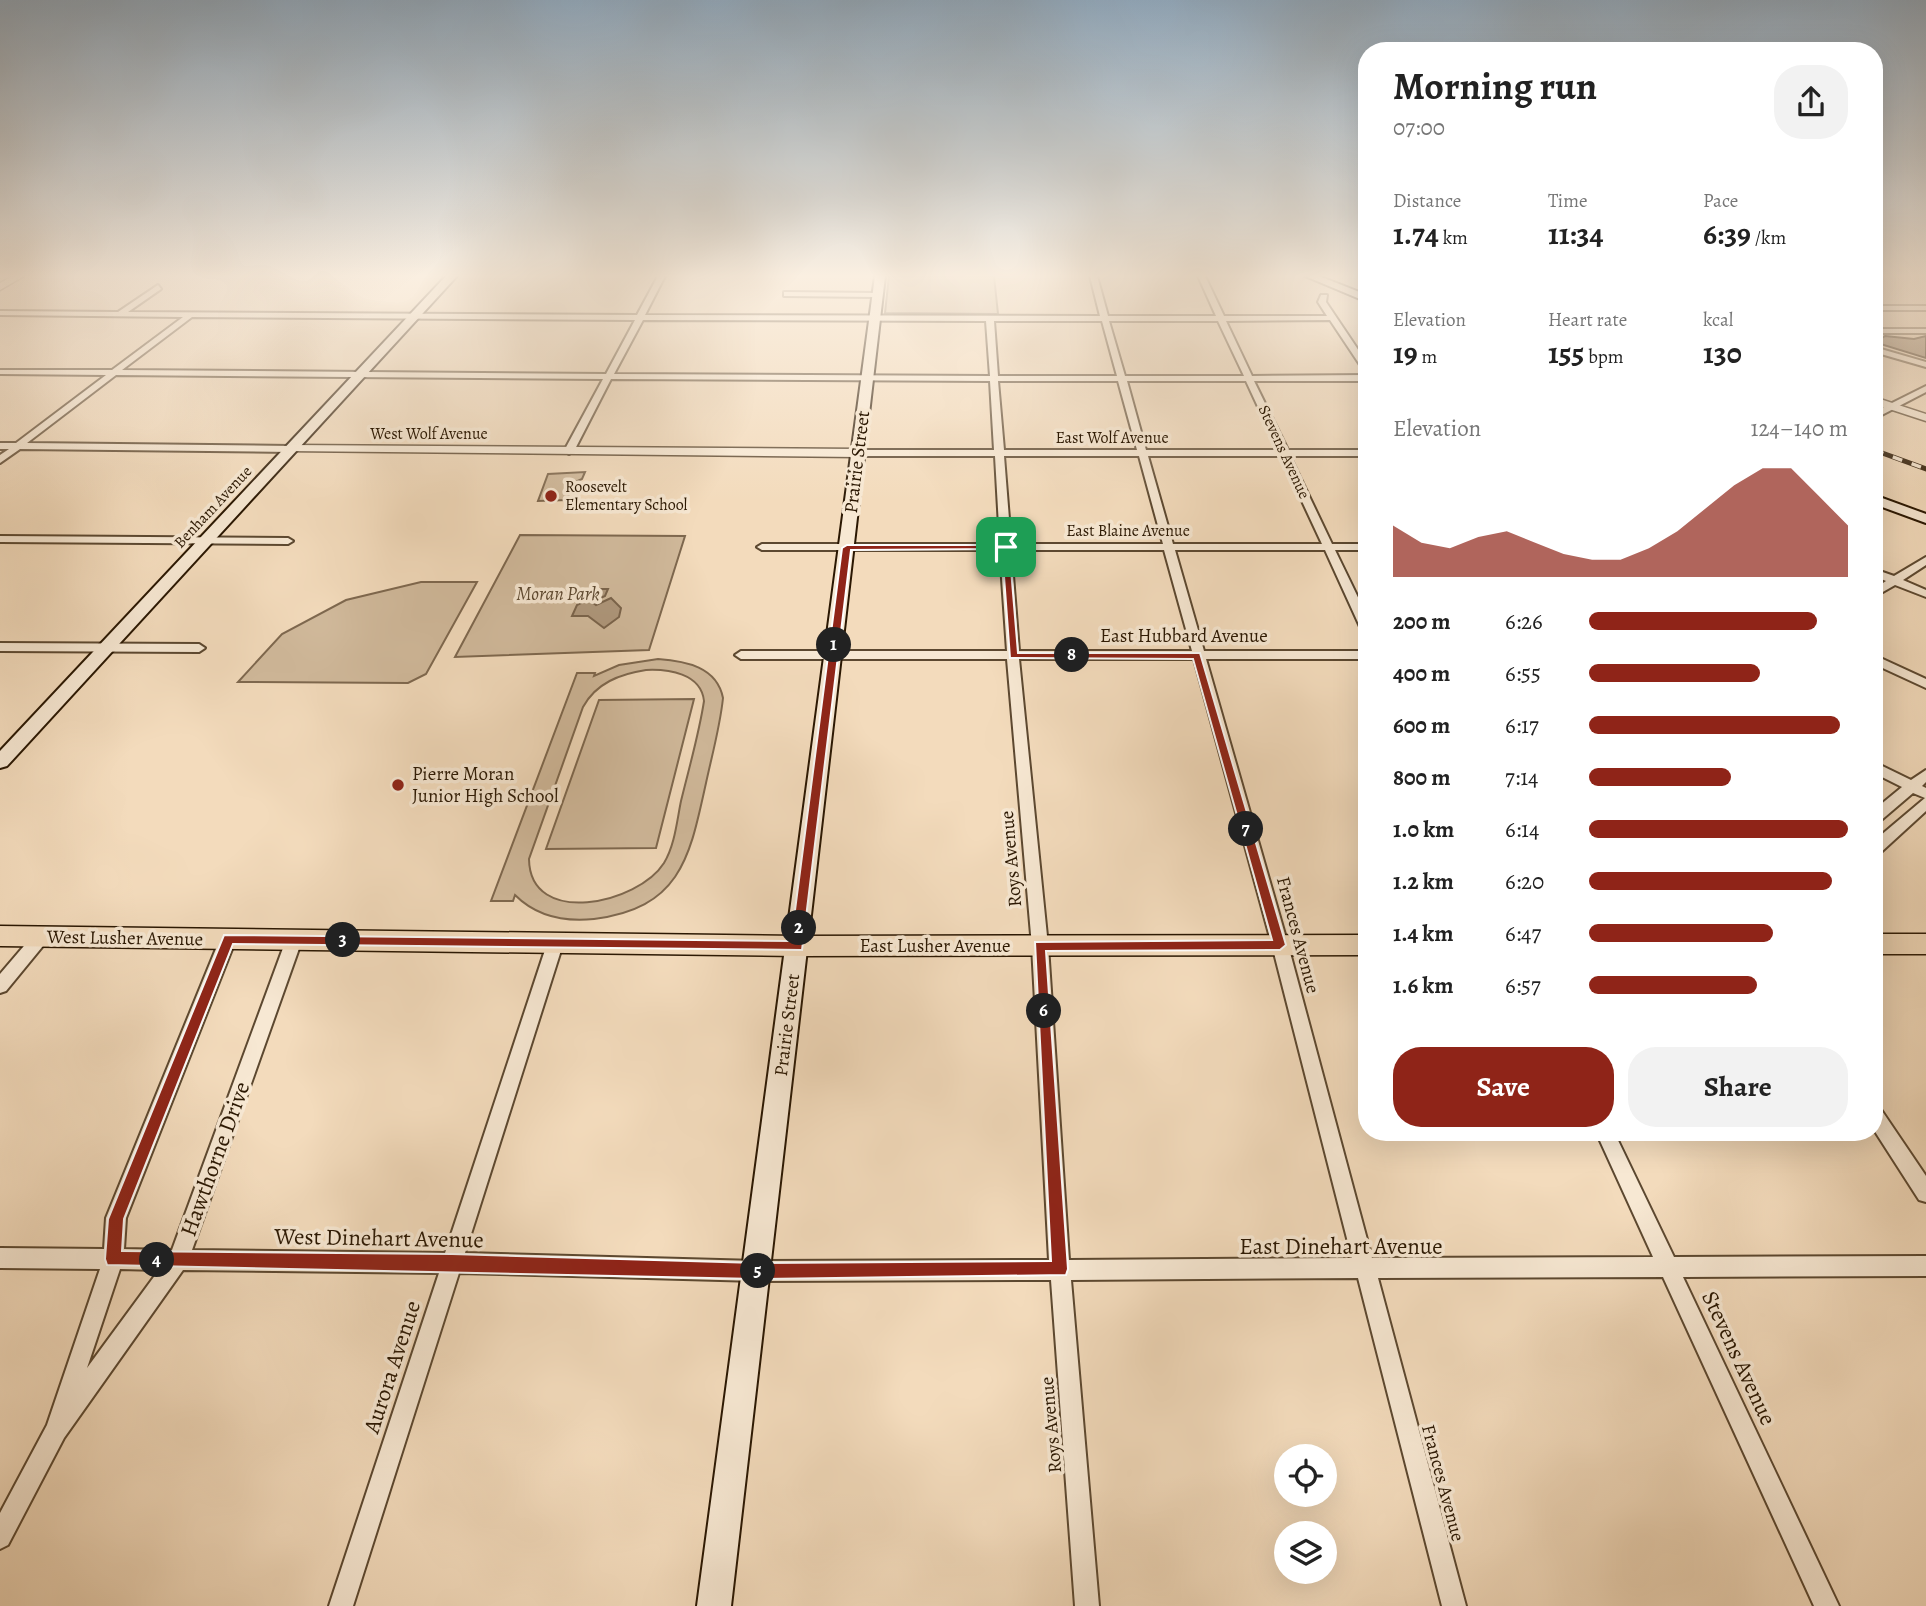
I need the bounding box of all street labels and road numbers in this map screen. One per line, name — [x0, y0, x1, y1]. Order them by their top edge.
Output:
street label: Stevens Avenue — [1253, 402, 1315, 502]
street label: Prairie Street — [838, 409, 876, 515]
street label: West Wolf Avenue — [369, 423, 488, 445]
street label: East Wolf Avenue — [1055, 427, 1169, 449]
street label: Benham Avenue — [169, 461, 257, 553]
street label: East Blaine Avenue — [1066, 520, 1190, 542]
street label: East Hubbard Avenue — [1100, 623, 1268, 649]
street label: Roys Avenue — [994, 810, 1028, 908]
street label: Frances Avenue — [1270, 874, 1326, 996]
street label: West Lusher Avenue — [46, 924, 203, 952]
street label: East Lusher Avenue — [859, 933, 1011, 959]
street label: Prairie Street — [768, 972, 806, 1078]
street label: Hawthorne Drive — [173, 1077, 257, 1241]
street label: West Dinehart Avenue — [273, 1221, 484, 1255]
street label: East Dinehart Avenue — [1239, 1231, 1443, 1262]
street label: Stevens Avenue — [1694, 1286, 1784, 1430]
street label: Aurora Avenue — [356, 1297, 428, 1438]
street label: Roys Avenue — [1034, 1376, 1068, 1474]
street label: Frances Avenue — [1415, 1422, 1471, 1544]

